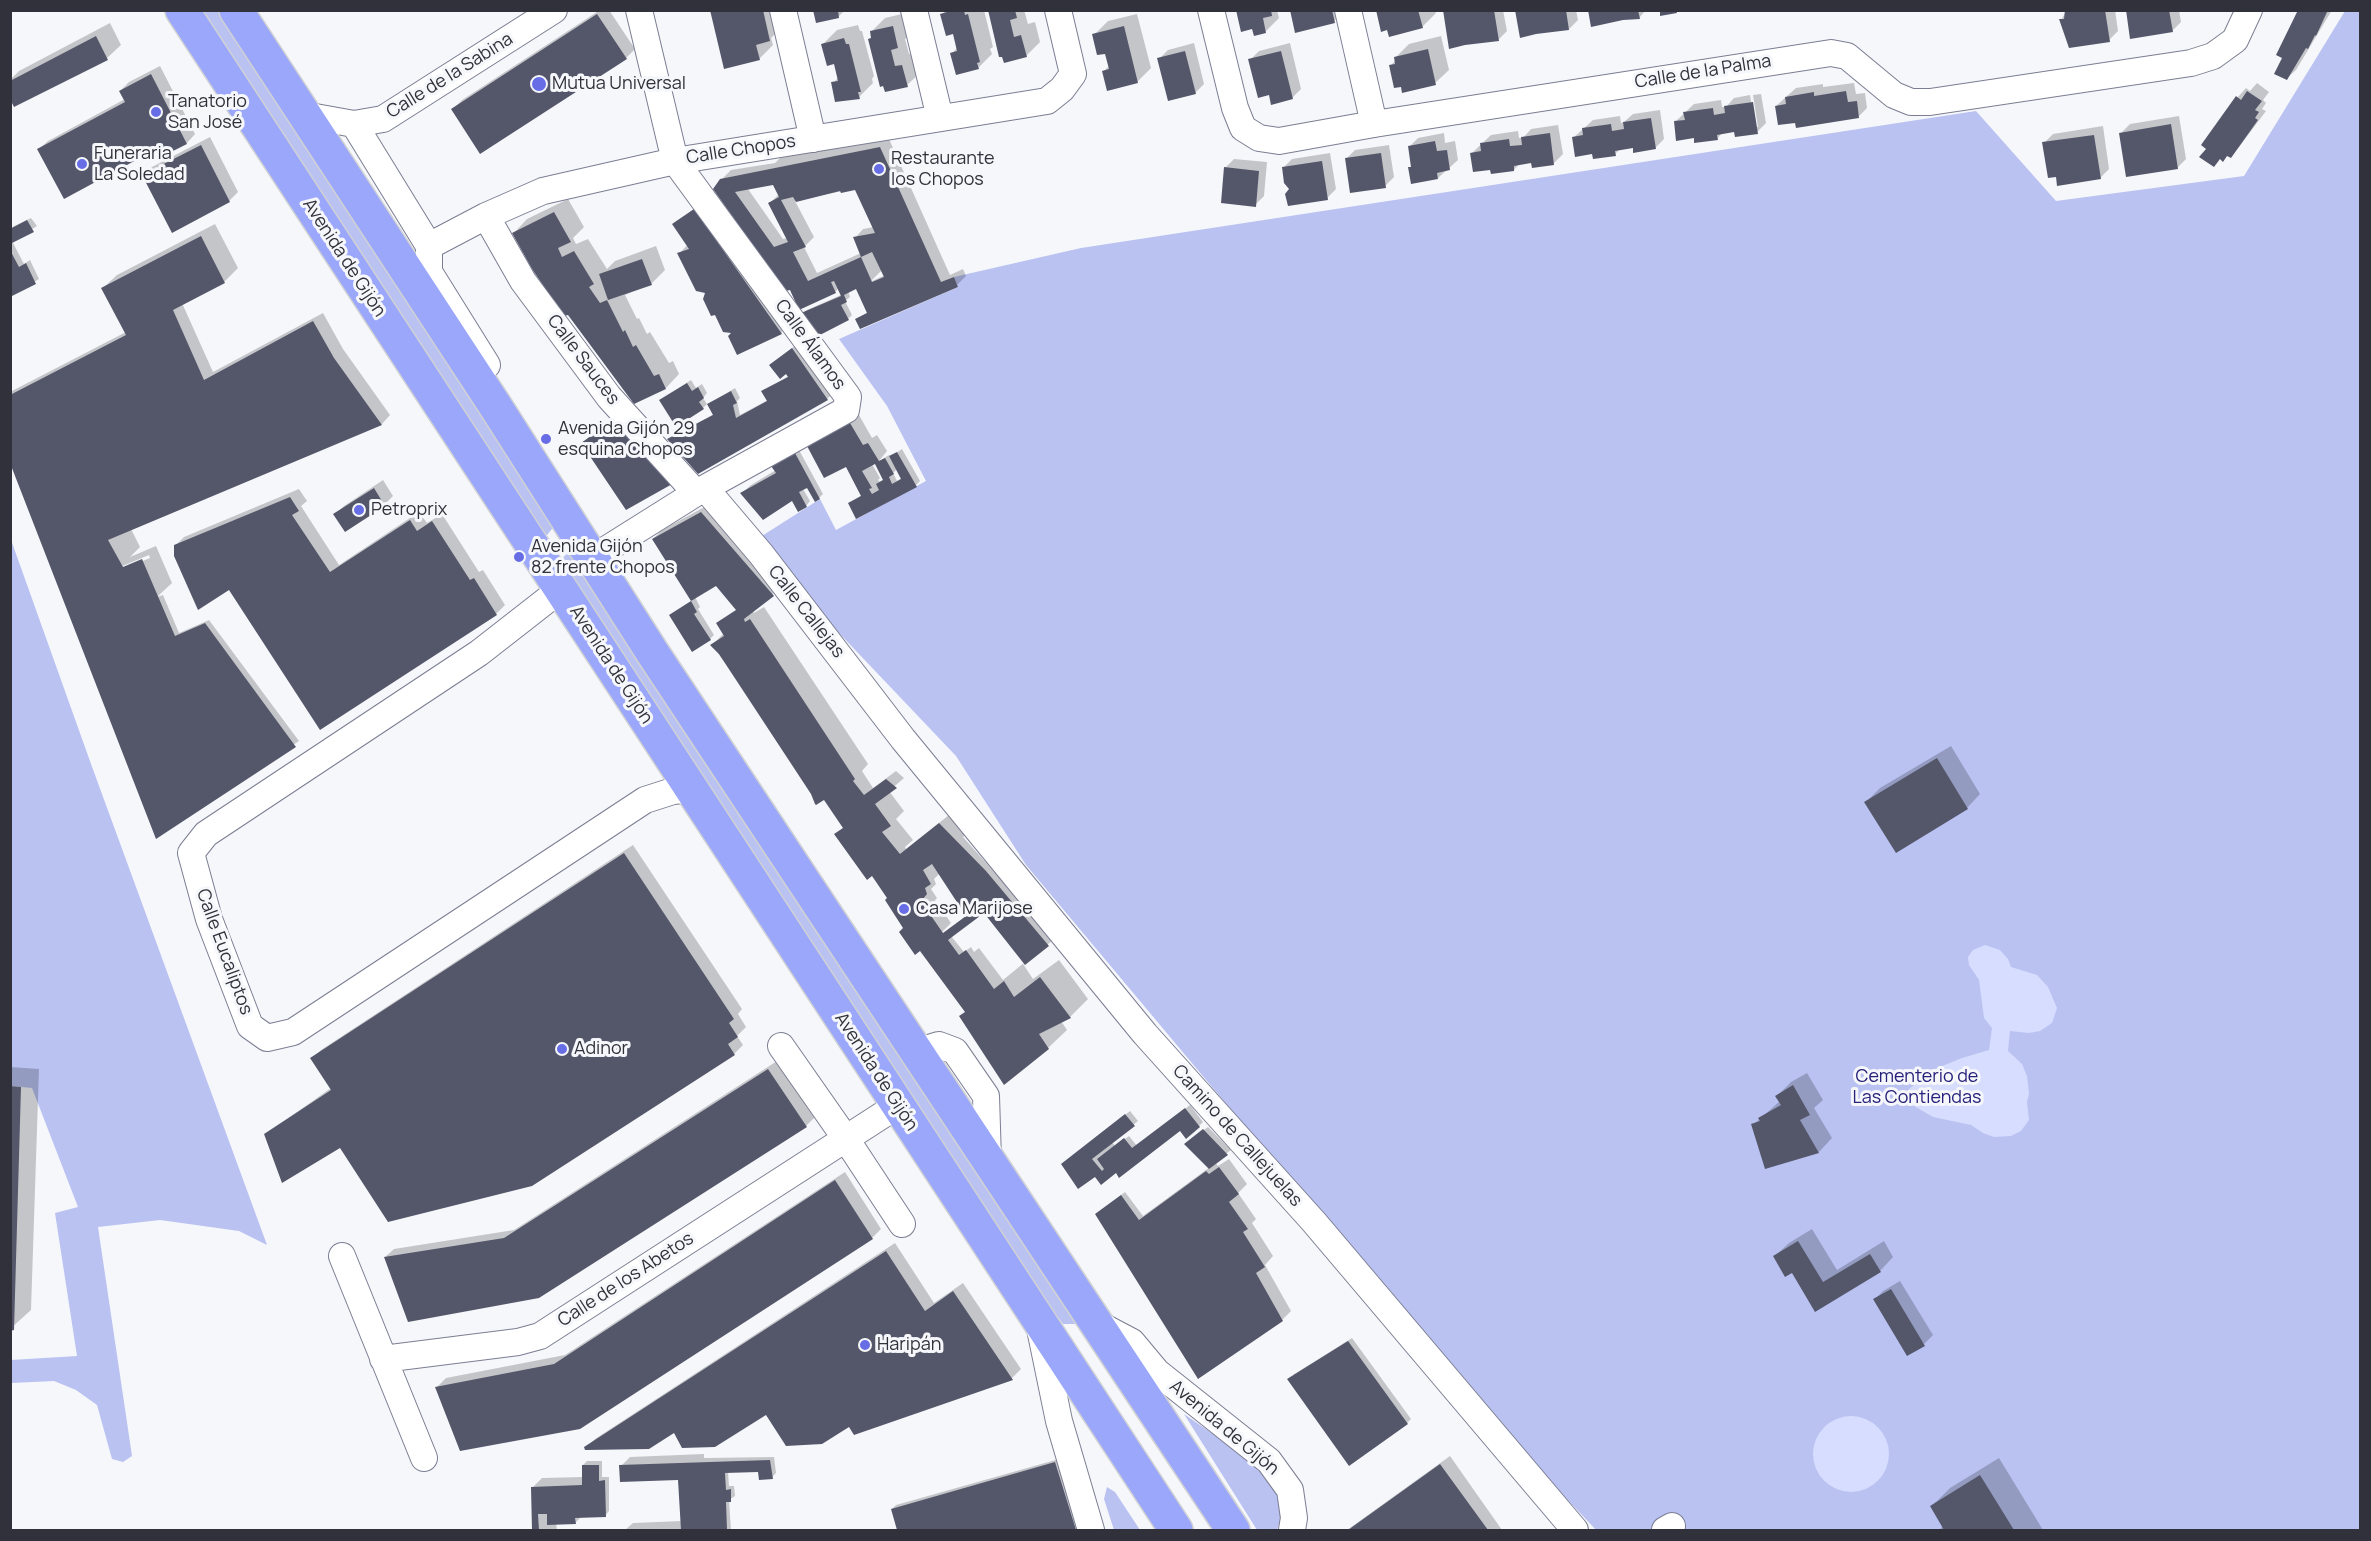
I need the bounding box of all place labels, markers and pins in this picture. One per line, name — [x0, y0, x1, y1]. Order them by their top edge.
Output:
place label: Mutua Universal — [552, 73, 686, 95]
marker: Mutua Universal — [530, 75, 548, 93]
place label: Tanatorio San José — [168, 91, 247, 134]
marker: Tanatorio San José — [149, 105, 163, 119]
place label: Funeraria La Soledad — [94, 143, 185, 186]
place label: Restaurante los Chopos — [891, 148, 994, 190]
marker: Funeraria La Soledad — [75, 157, 89, 171]
marker: Restaurante los Chopos — [872, 162, 886, 176]
place label: Avenida Gijón 29 esquina Chopos — [558, 418, 695, 460]
marker: Avenida Gijón 29 esquina Chopos — [539, 432, 553, 446]
place label: Petroprix — [371, 499, 447, 521]
marker: Petroprix — [352, 503, 366, 517]
place label: Avenida Gijón 82 frente Chopos — [531, 536, 675, 578]
marker: Avenida Gijón 82 frente Chopos — [512, 550, 526, 564]
place label: Casa Marijose — [916, 898, 1033, 920]
marker: Casa Marijose — [897, 902, 911, 916]
place label: Adinor — [574, 1038, 628, 1060]
marker: Adinor — [555, 1042, 569, 1056]
place label: Haripán — [877, 1334, 941, 1356]
marker: Haripán — [858, 1338, 872, 1352]

